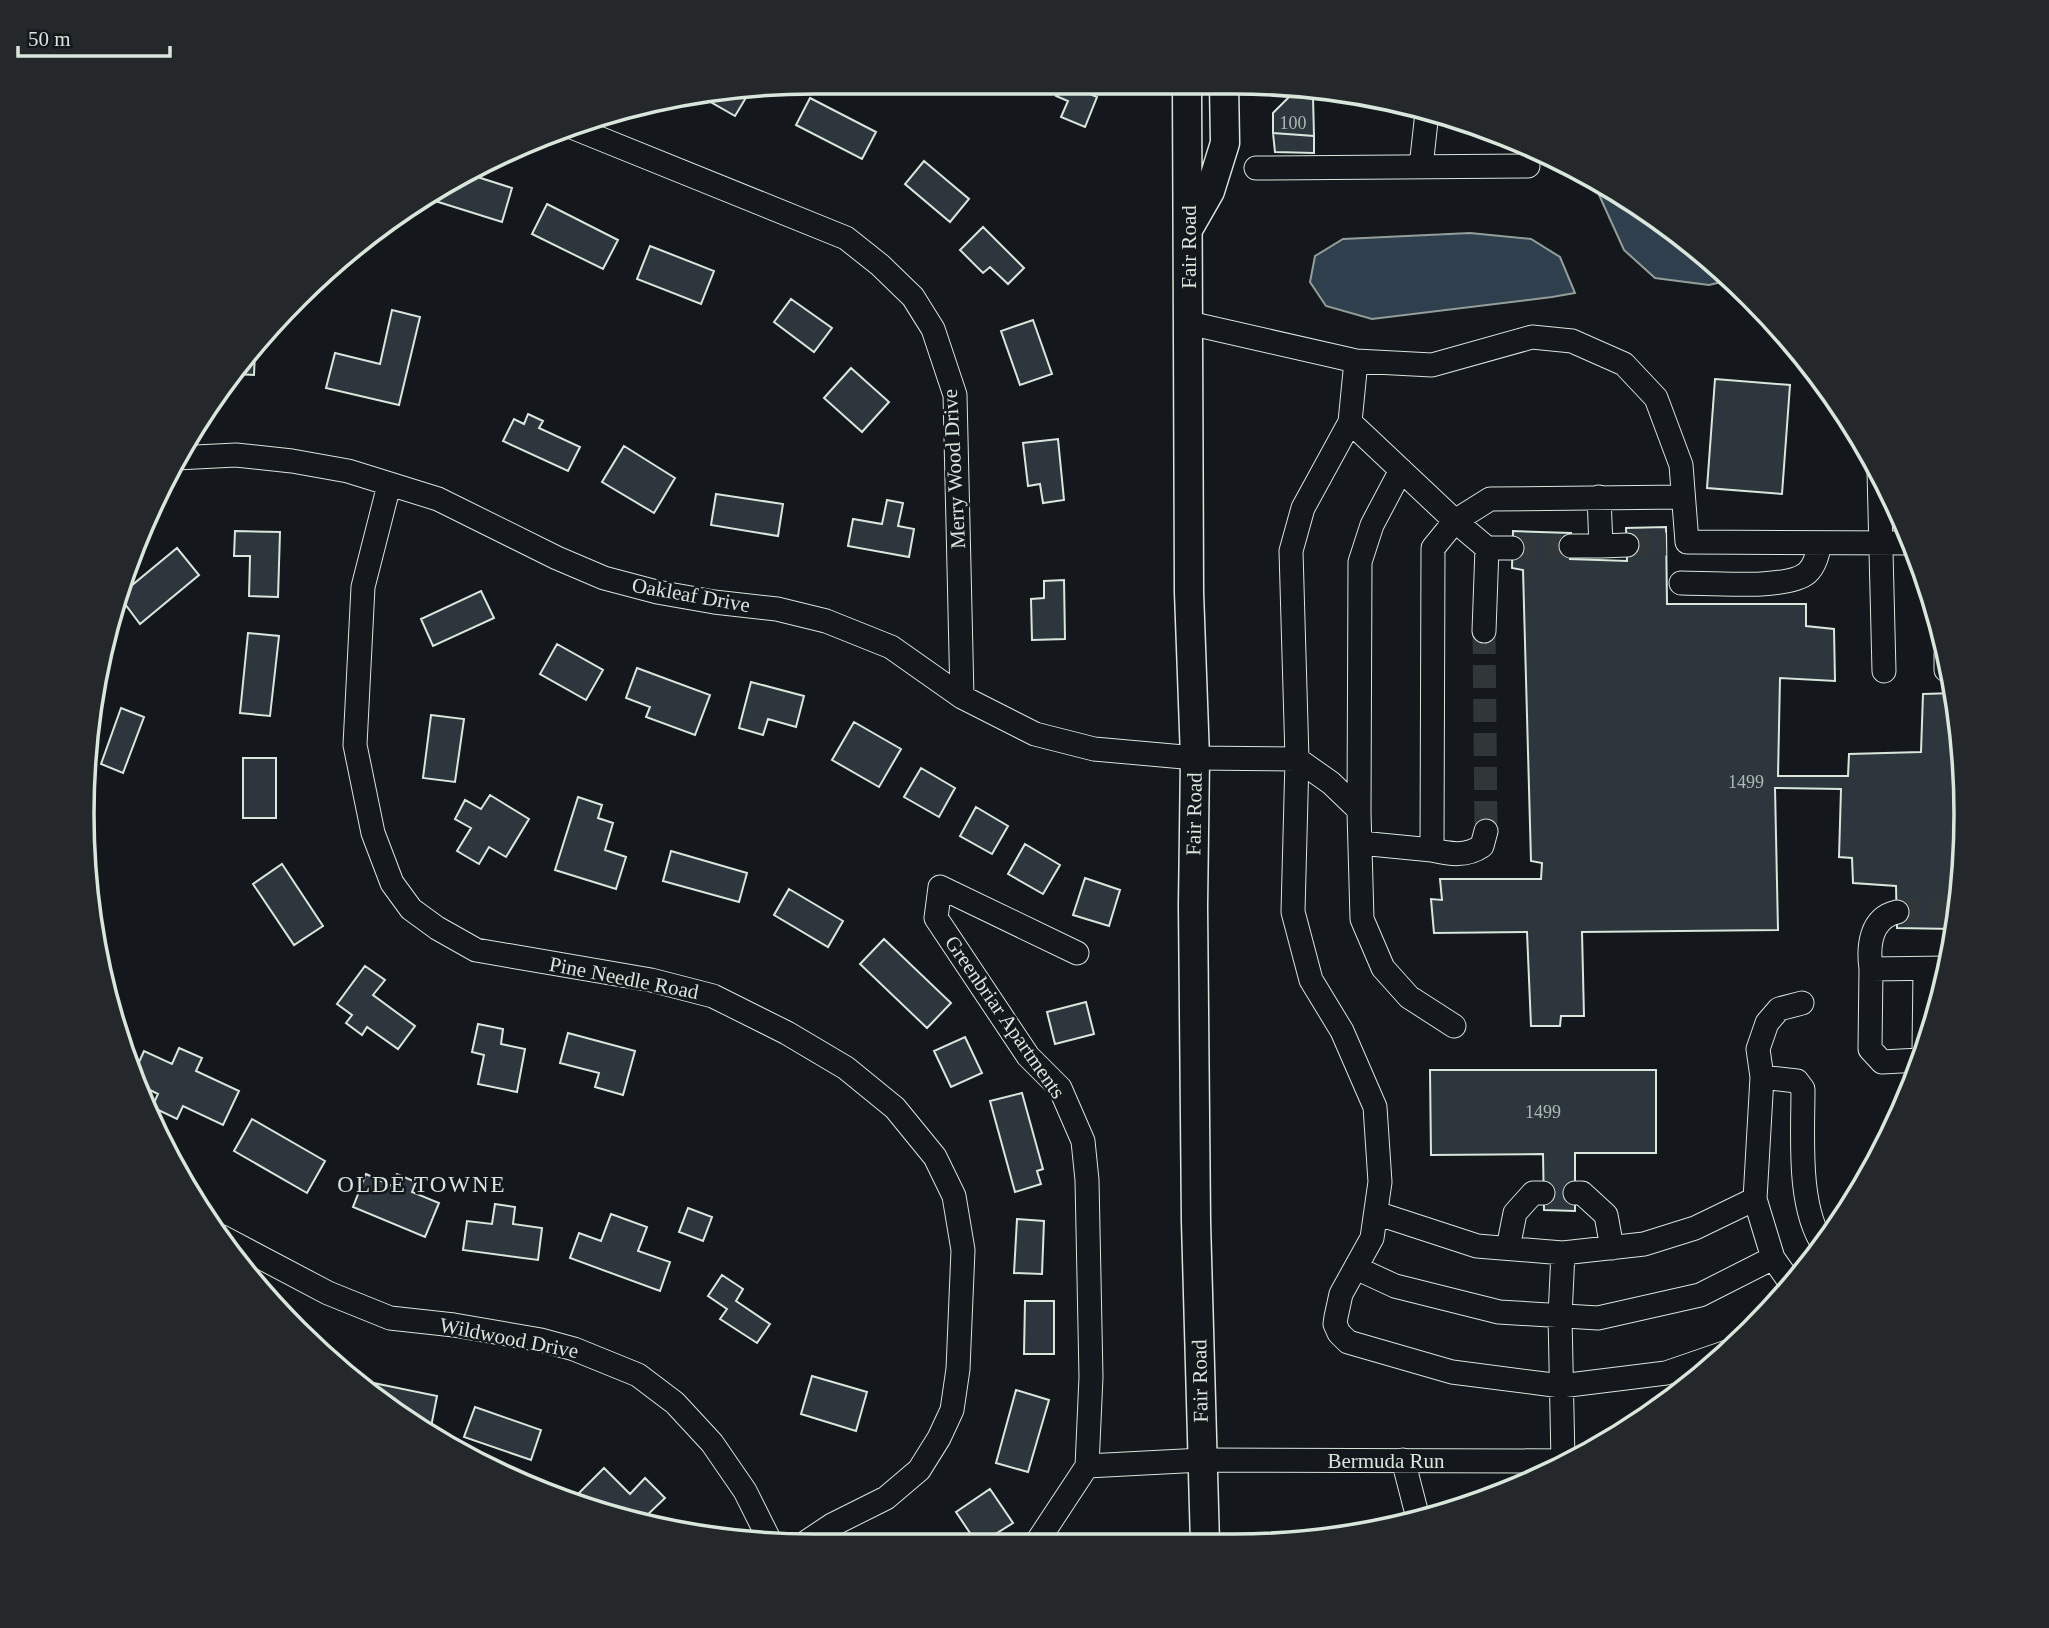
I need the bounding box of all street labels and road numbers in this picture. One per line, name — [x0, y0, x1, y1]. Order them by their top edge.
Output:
street label: Fair Road — [1177, 205, 1201, 289]
street label: Merry Wood Drive — [938, 388, 970, 550]
street label: Oakleaf Drive — [630, 573, 752, 617]
street label: Fair Road — [1181, 772, 1207, 856]
street label: Greenbriar Apartments — [940, 931, 1070, 1103]
street label: Pine Needle Road — [547, 952, 701, 1004]
street label: Wildwood Drive — [438, 1313, 580, 1363]
street label: Fair Road — [1187, 1339, 1213, 1423]
street label: Bermuda Run — [1327, 1449, 1445, 1473]

